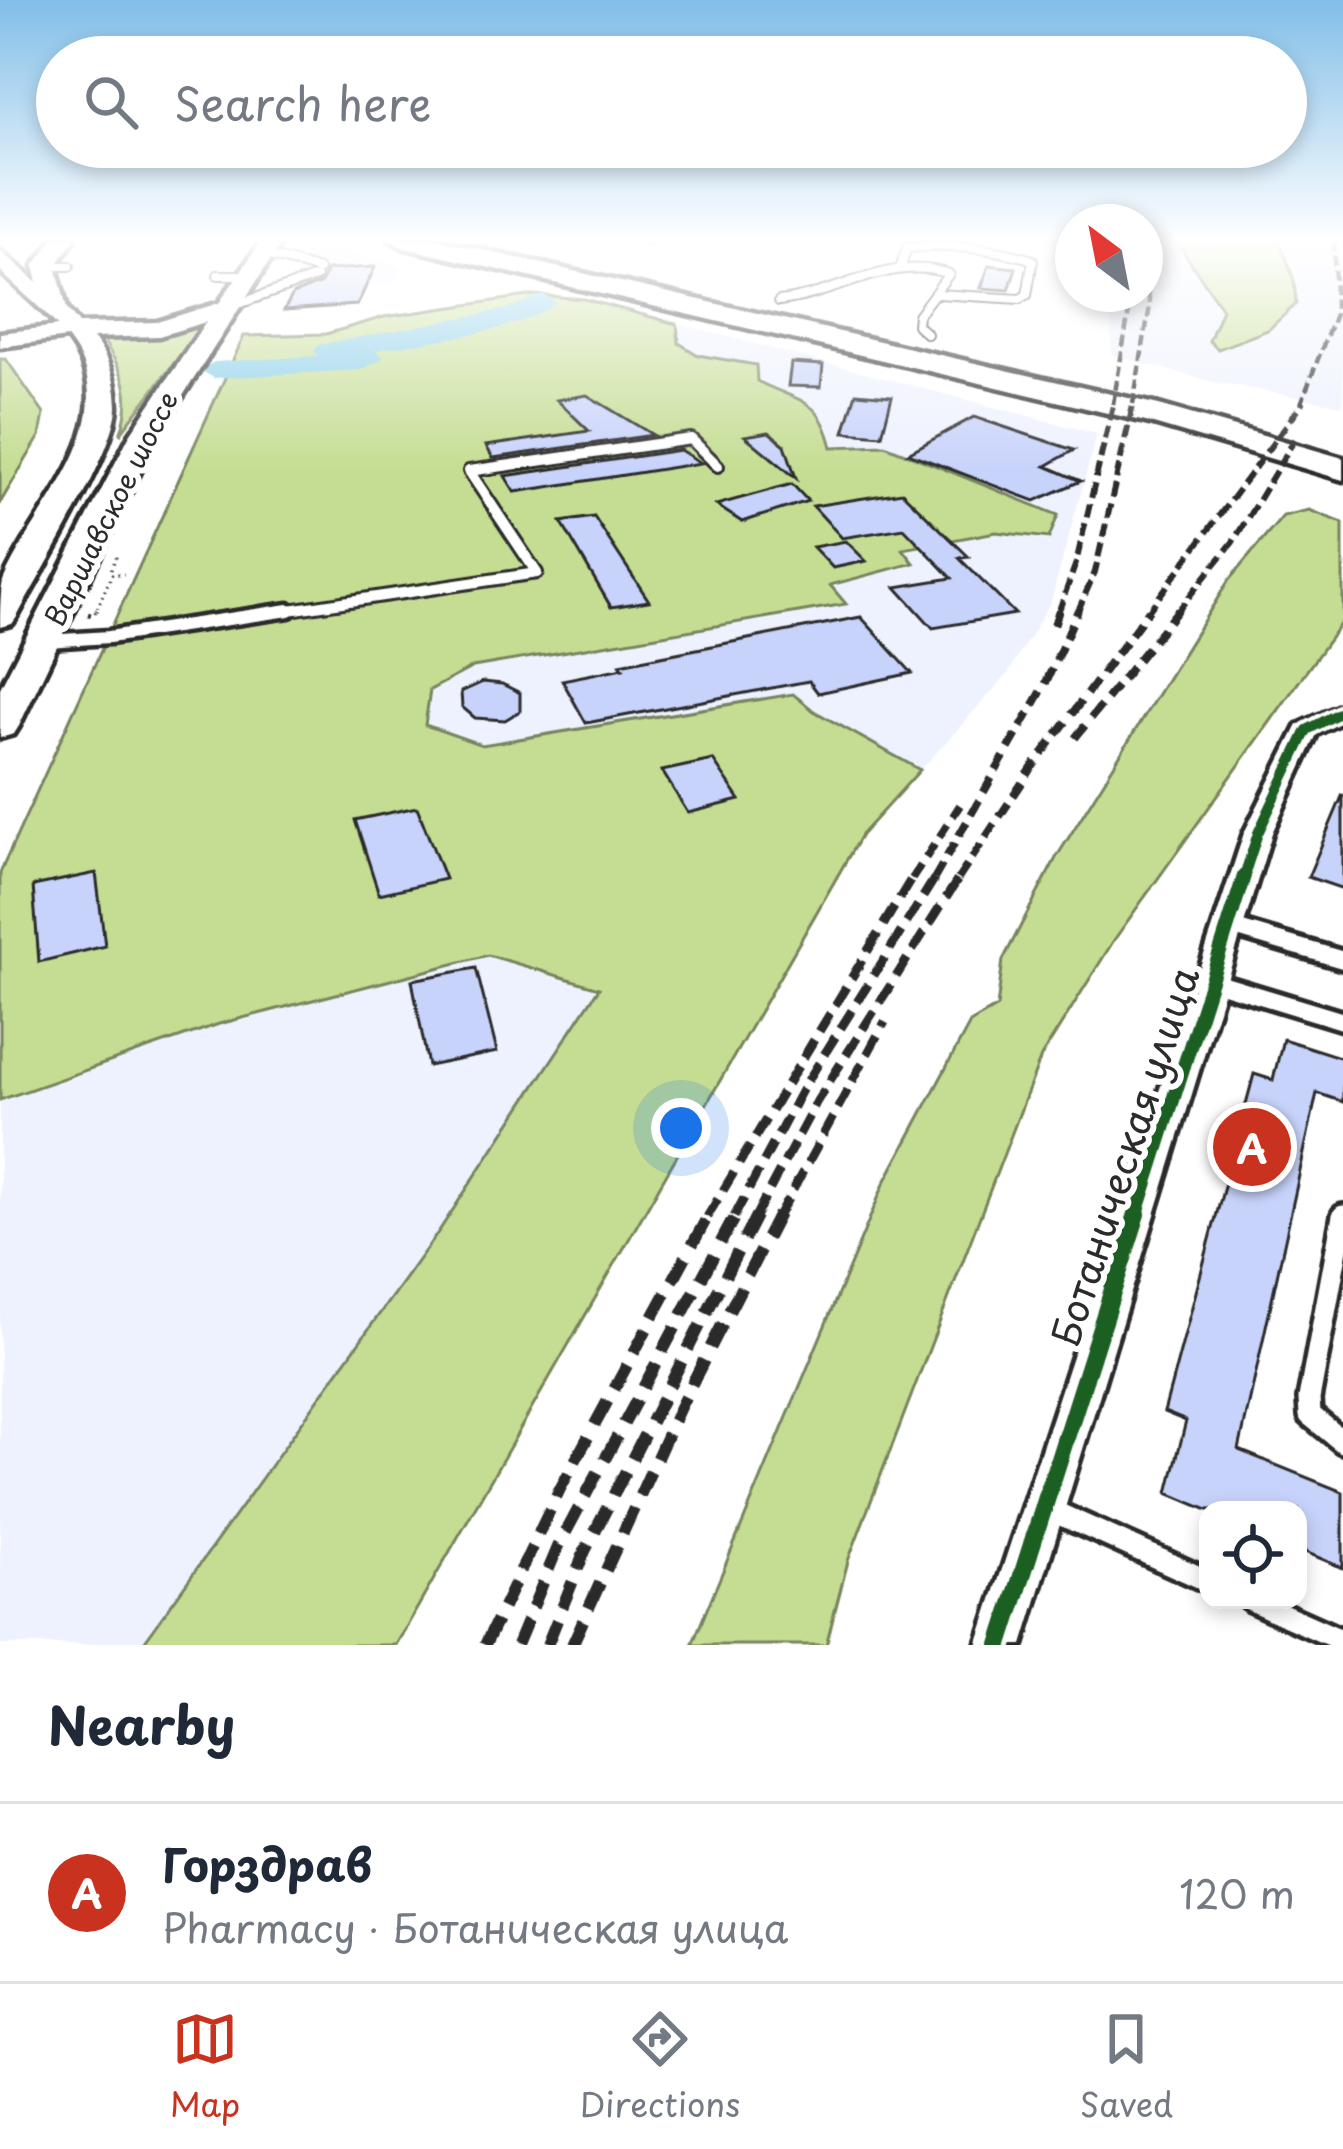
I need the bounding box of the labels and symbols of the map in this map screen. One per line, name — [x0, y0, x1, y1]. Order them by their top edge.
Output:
north arrow — [1055, 204, 1163, 312]
street label: Варшавское шоссе — [33, 383, 187, 633]
street label: Ботаническая улица — [1034, 958, 1212, 1353]
your location — [651, 1098, 711, 1158]
pin: A — [1213, 1102, 1291, 1192]

